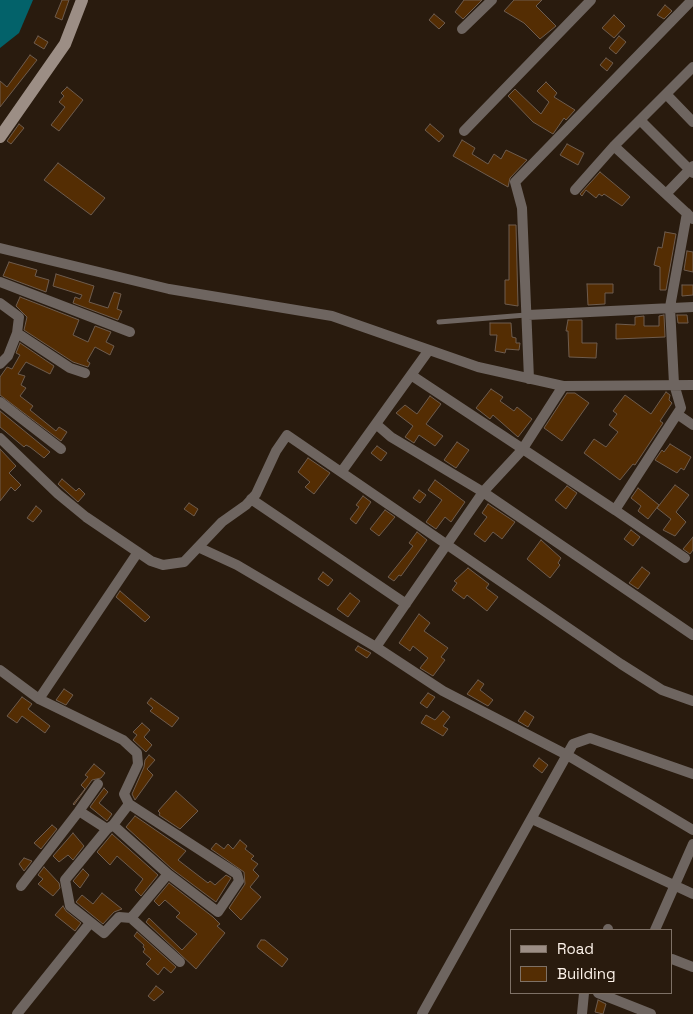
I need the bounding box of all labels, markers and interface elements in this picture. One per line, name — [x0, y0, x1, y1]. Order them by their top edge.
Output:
legend — [510, 929, 673, 994]
text: Road — [557, 939, 594, 958]
text: Building — [557, 964, 616, 983]

